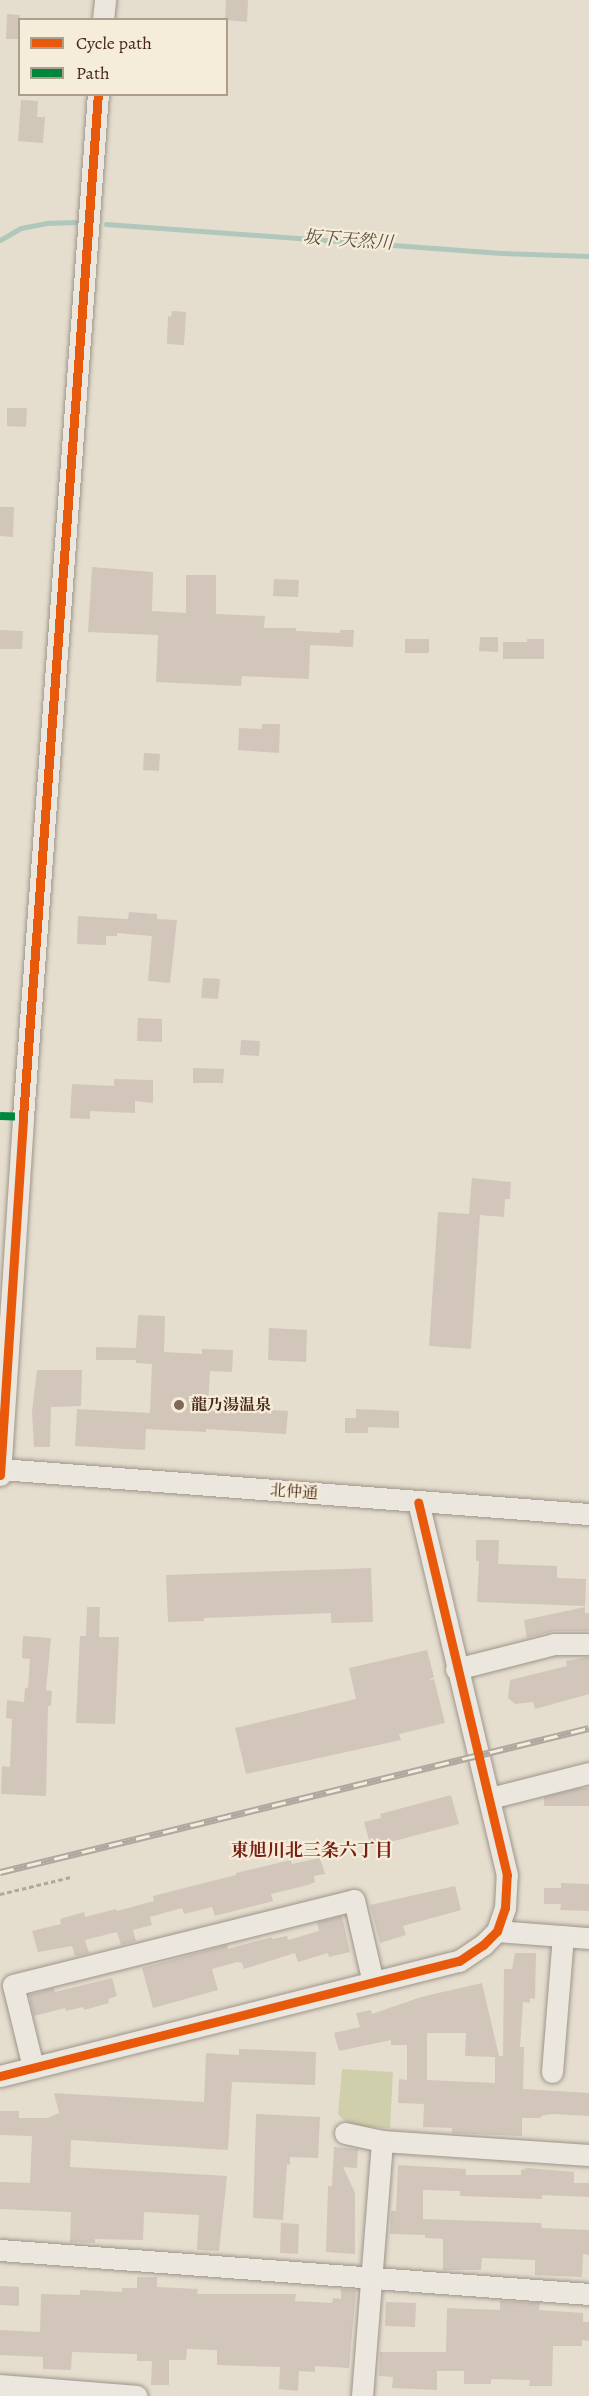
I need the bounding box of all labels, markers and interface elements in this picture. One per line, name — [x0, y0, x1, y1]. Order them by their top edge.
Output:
legend — [18, 18, 228, 96]
text: Cycle path — [76, 31, 152, 55]
text: Path — [76, 61, 110, 85]
water label: 坂下天然川 — [302, 226, 394, 254]
place label: 龍乃湯温泉 — [191, 1395, 271, 1415]
marker: 龍乃湯温泉 — [172, 1398, 186, 1412]
street label: 北仲通 — [269, 1481, 319, 1503]
district label: 東旭川北三条六丁目 — [231, 1839, 393, 1861]

